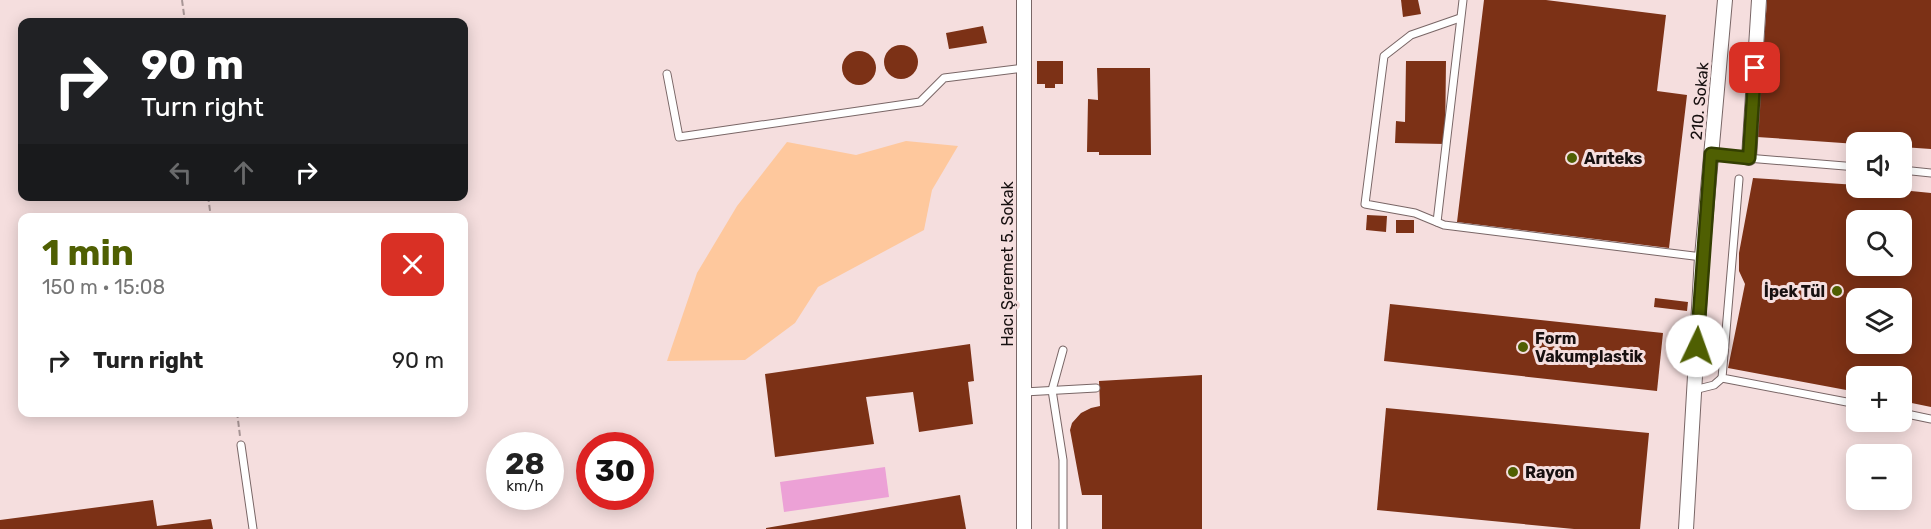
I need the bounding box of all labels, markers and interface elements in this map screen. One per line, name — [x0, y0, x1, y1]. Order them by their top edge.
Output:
text: 90 m — [141, 40, 244, 90]
icon: right — [42, 42, 120, 120]
pin — [1729, 42, 1780, 93]
icon: arrive — [1738, 51, 1771, 84]
street label: 210. Sokak — [1687, 60, 1712, 141]
text: Turn right — [141, 91, 264, 123]
map controls — [1846, 132, 1912, 510]
button: sound — [1846, 132, 1912, 198]
place label: Arıteks — [1584, 149, 1642, 168]
marker: Arıteks — [1565, 151, 1579, 165]
icon: left — [164, 156, 197, 189]
icon: ahead — [227, 156, 260, 189]
icon: right — [290, 156, 323, 189]
street label: Hacı Şeremet 5. Sokak — [998, 180, 1017, 347]
button: search — [1846, 210, 1912, 276]
text: 1 min — [42, 231, 134, 274]
button: close — [381, 233, 444, 296]
text: 150 m · 15:08 — [42, 275, 165, 299]
place label: İpek Tül — [1764, 282, 1825, 301]
marker: İpek Tül — [1830, 284, 1844, 298]
button: layers — [1846, 288, 1912, 354]
position arrow — [1665, 314, 1729, 378]
place label: Form Vakumplastik — [1535, 329, 1644, 366]
marker: Form Vakumplastik — [1516, 340, 1530, 354]
icon: right — [42, 344, 75, 377]
text: Turn right — [93, 347, 203, 374]
text: 90 m — [392, 347, 444, 374]
button: + — [1846, 366, 1912, 432]
speed limit sign: 30 — [576, 432, 654, 510]
button: − — [1846, 444, 1912, 510]
text: 28 — [505, 446, 545, 482]
place label: Rayon — [1525, 463, 1575, 482]
marker: Rayon — [1506, 465, 1520, 479]
text: km/h — [506, 477, 544, 495]

